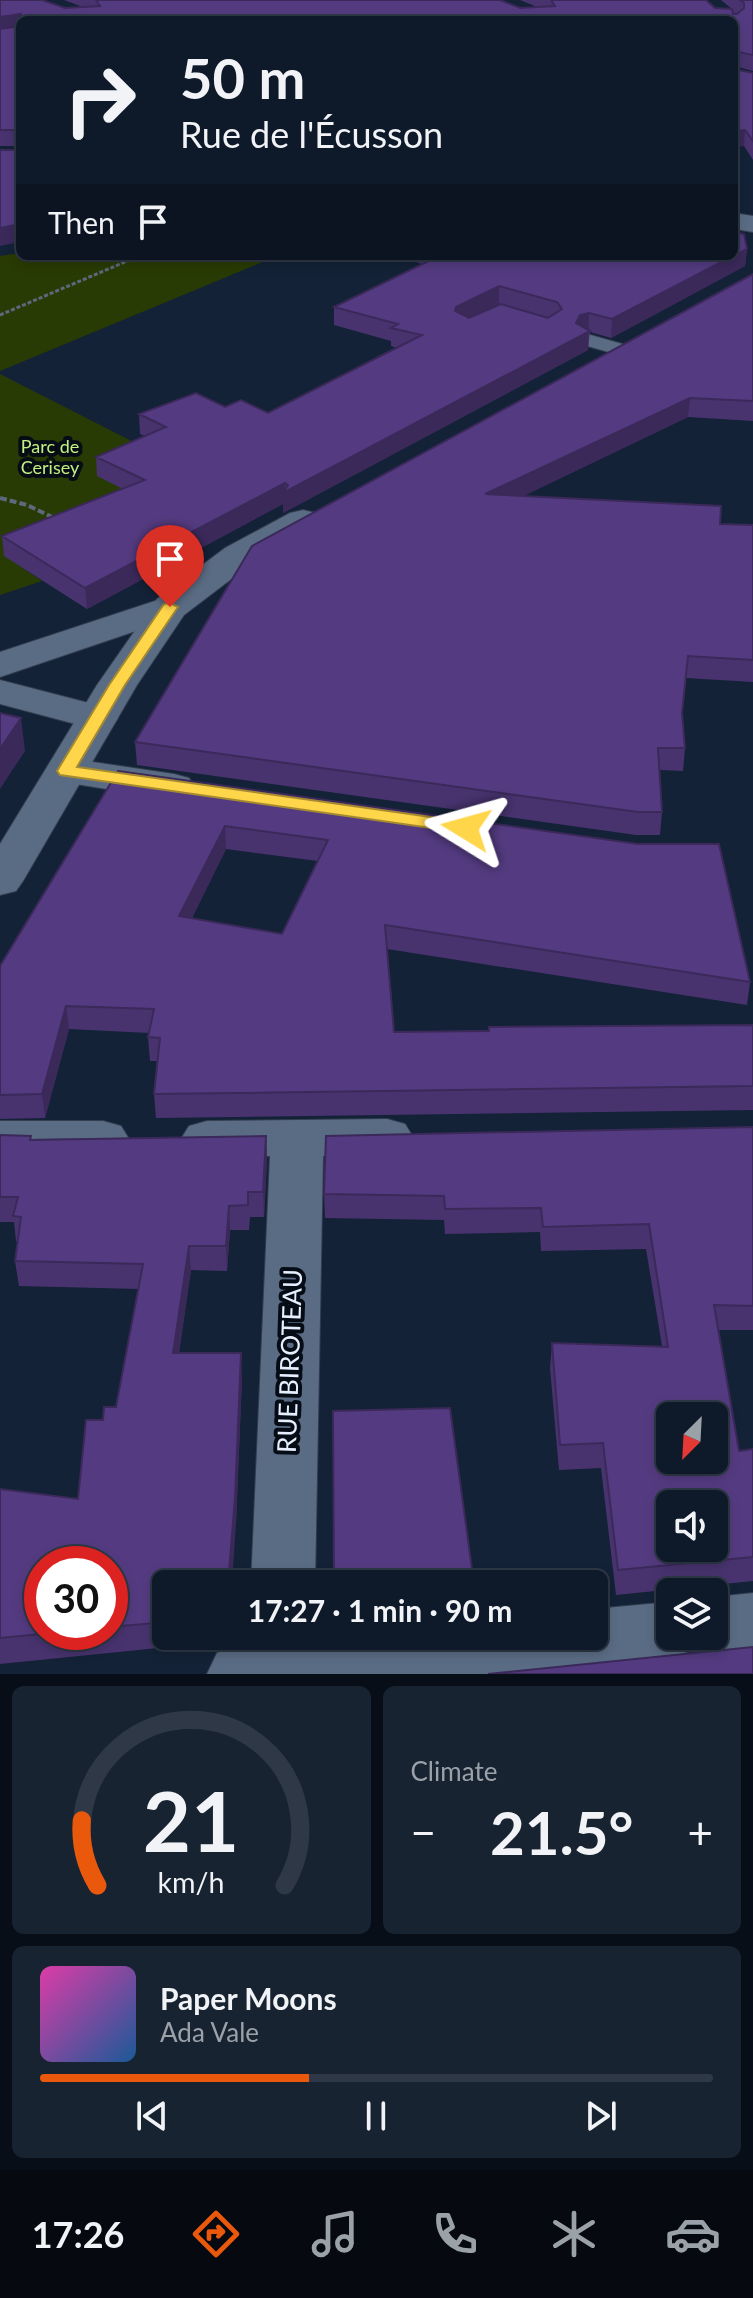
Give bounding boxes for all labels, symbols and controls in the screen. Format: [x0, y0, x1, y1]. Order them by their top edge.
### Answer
text: 50 m [180, 44, 305, 111]
icon: right [48, 48, 152, 152]
text: Rue de l'Écusson [180, 112, 443, 156]
icon: arrive [131, 200, 175, 244]
text: Then [48, 204, 115, 240]
park label: Parc de Cerisey [21, 435, 80, 478]
pin [136, 525, 204, 607]
icon: arrive [148, 537, 192, 581]
position arrow [424, 786, 508, 870]
street label: RUE BIROTEAU [270, 1269, 308, 1453]
north arrow [656, 1402, 728, 1474]
map controls [656, 1402, 728, 1650]
button: sound [656, 1490, 728, 1562]
speed limit sign: 30 [24, 1546, 128, 1650]
button: layers [656, 1578, 728, 1650]
text: 17:27 · 1 min · 90 m [248, 1592, 512, 1628]
text: Climate [411, 1755, 497, 1787]
text: 21 [143, 1770, 240, 1870]
text: 21.5° [490, 1796, 634, 1868]
text: − [411, 1806, 436, 1858]
text: + [687, 1806, 713, 1858]
text: km/h [158, 1865, 225, 1899]
text: Paper Moons [160, 1980, 337, 2016]
text: Ada Vale [160, 2016, 259, 2048]
icon: previous [130, 2094, 174, 2138]
icon: pause [354, 2094, 398, 2138]
icon: next [579, 2094, 623, 2138]
icon: directions [188, 2206, 244, 2262]
icon: music [307, 2206, 363, 2262]
icon: phone [427, 2206, 483, 2262]
icon: climate [546, 2206, 602, 2262]
icon: car [665, 2206, 721, 2262]
text: 17:26 [32, 2212, 124, 2256]

